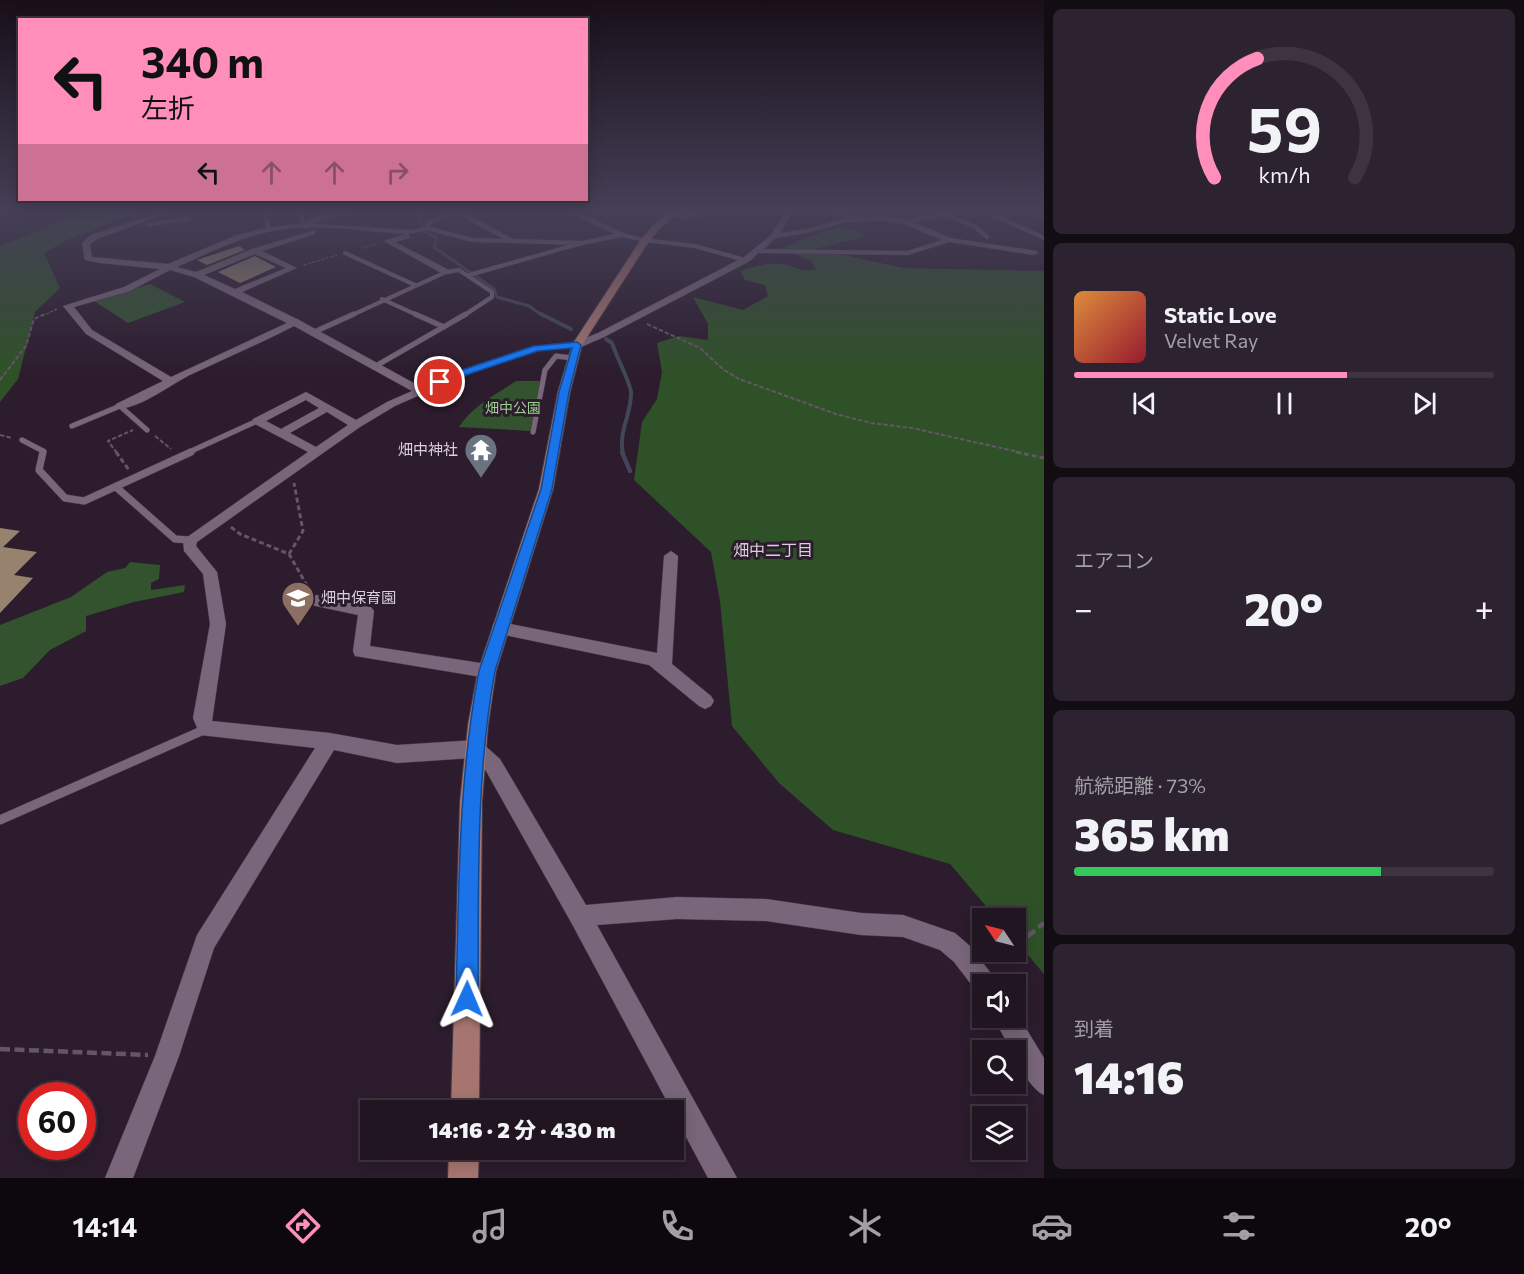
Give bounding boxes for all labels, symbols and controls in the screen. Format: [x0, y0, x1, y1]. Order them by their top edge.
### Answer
text: 340 m [141, 35, 264, 87]
icon: left [42, 42, 120, 120]
text: 59 [1247, 90, 1321, 166]
text: 左折 [141, 91, 195, 124]
icon: left [192, 156, 225, 189]
icon: ahead [255, 156, 288, 189]
icon: ahead [318, 156, 351, 189]
icon: right [381, 156, 414, 189]
text: km/h [1258, 162, 1310, 188]
text: Static Love [1164, 301, 1277, 328]
text: Velvet Ray [1164, 328, 1258, 352]
pin [414, 356, 465, 407]
icon: arrive [423, 365, 456, 398]
icon: previous [1128, 387, 1161, 420]
icon: pause [1268, 387, 1301, 420]
icon: next [1408, 387, 1441, 420]
park label: 畑中公園 [485, 399, 541, 416]
temple icon: 畑中神社 [463, 432, 499, 479]
place label: 畑中神社 [398, 440, 458, 458]
district label: 畑中二丁目 [733, 540, 813, 559]
text: エアコン [1074, 548, 1154, 572]
school or university icon: 畑中保育園 [280, 580, 316, 627]
text: 20° [1244, 580, 1323, 635]
text: − [1074, 587, 1093, 628]
text: + [1475, 587, 1494, 628]
place label: 畑中保育園 [321, 588, 396, 606]
text: 航続距離 · 73% [1074, 773, 1206, 797]
text: 365 km [1074, 805, 1230, 860]
north arrow [972, 908, 1026, 962]
map controls [972, 908, 1026, 1160]
position arrow [435, 967, 499, 1031]
button: sound [972, 974, 1026, 1028]
text: 到着 [1074, 1016, 1114, 1040]
button: search [972, 1040, 1026, 1094]
text: 14:16 [1074, 1048, 1185, 1103]
speed limit sign: 60 [18, 1082, 96, 1160]
button: layers [972, 1106, 1026, 1160]
text: 14:16 · 2 分 · 430 m [429, 1116, 615, 1143]
icon: directions [282, 1205, 324, 1247]
icon: music [469, 1205, 511, 1247]
icon: phone [656, 1205, 698, 1247]
icon: climate [844, 1205, 886, 1247]
icon: car [1031, 1205, 1073, 1247]
icon: filters [1218, 1205, 1260, 1247]
text: 14:14 [73, 1210, 137, 1243]
text: 20° [1405, 1210, 1451, 1243]

